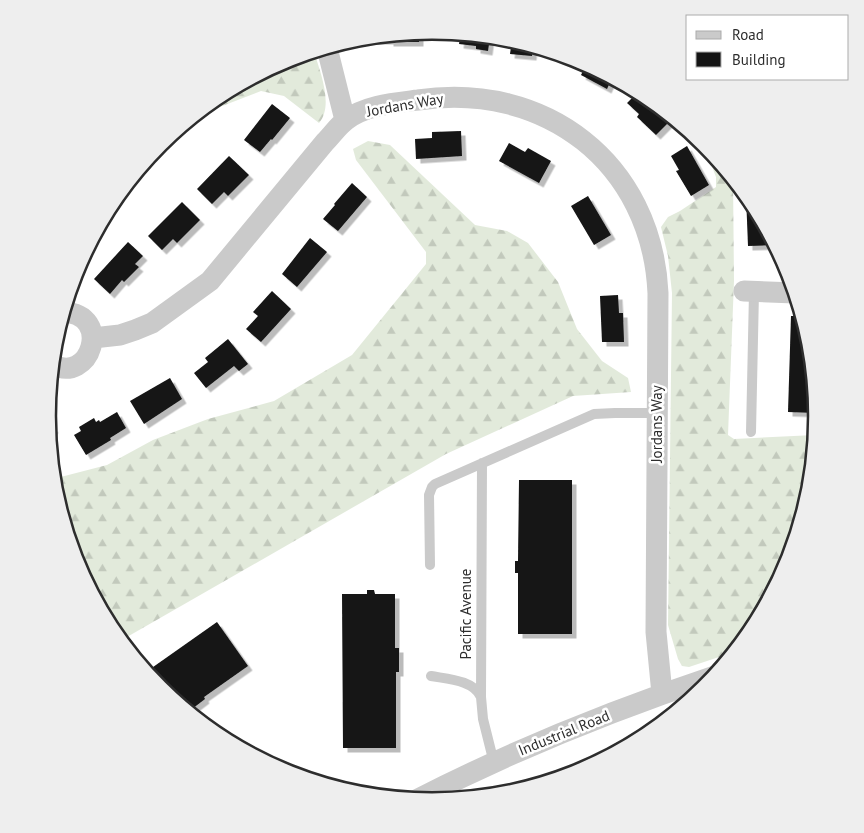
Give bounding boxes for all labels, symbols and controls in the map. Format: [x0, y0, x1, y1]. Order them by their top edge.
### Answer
legend [686, 15, 849, 80]
text: Road [732, 25, 764, 44]
text: Building [732, 50, 786, 69]
street label: Jordans Way [364, 88, 445, 121]
street label: Jordans Way [647, 385, 666, 464]
street label: Pacific Avenue [456, 569, 475, 659]
street label: Industrial Road [515, 706, 612, 759]

